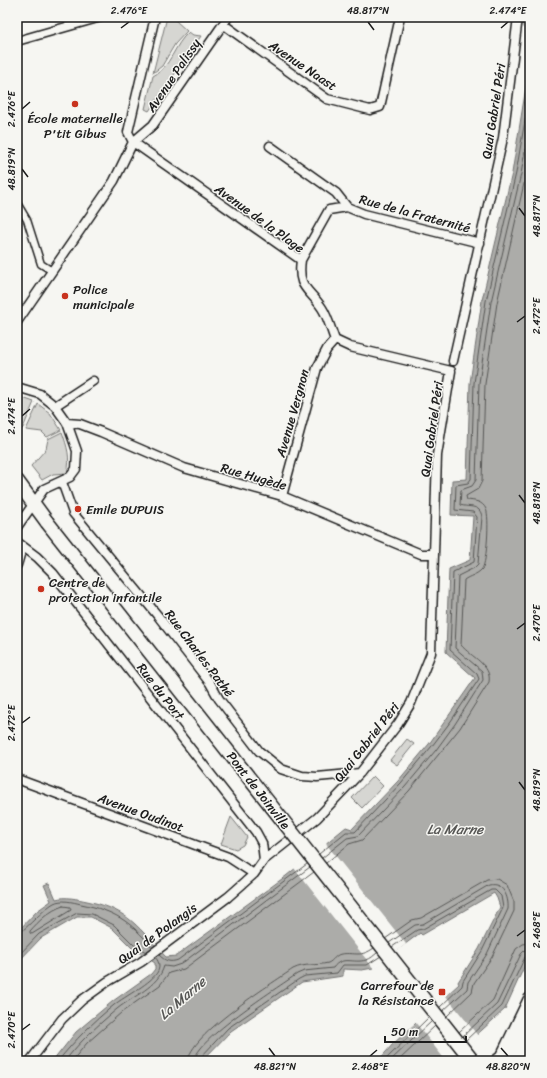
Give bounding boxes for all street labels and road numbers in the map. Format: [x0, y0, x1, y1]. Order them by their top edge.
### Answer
street label: Avenue Palissy [139, 33, 207, 118]
street label: Avenue Naast [263, 33, 342, 97]
street label: Quai Gabriel Péri [475, 61, 512, 160]
street label: Avenue de la Plage [209, 177, 310, 259]
street label: Rue de la Fraternité [357, 188, 473, 239]
street label: Avenue Vergnon [269, 366, 316, 461]
street label: Quai Gabriel Péri [413, 379, 450, 478]
street label: Rue Hugède [218, 456, 290, 497]
street label: Rue Charles Pathé [159, 604, 241, 702]
street label: Rue du Port [131, 658, 191, 725]
street label: Quai Gabriel Péri [328, 697, 405, 787]
street label: Pont de Joinville [221, 746, 297, 834]
street label: Avenue Oudinot [94, 786, 187, 839]
street label: Quai de Polangis [113, 897, 202, 970]

